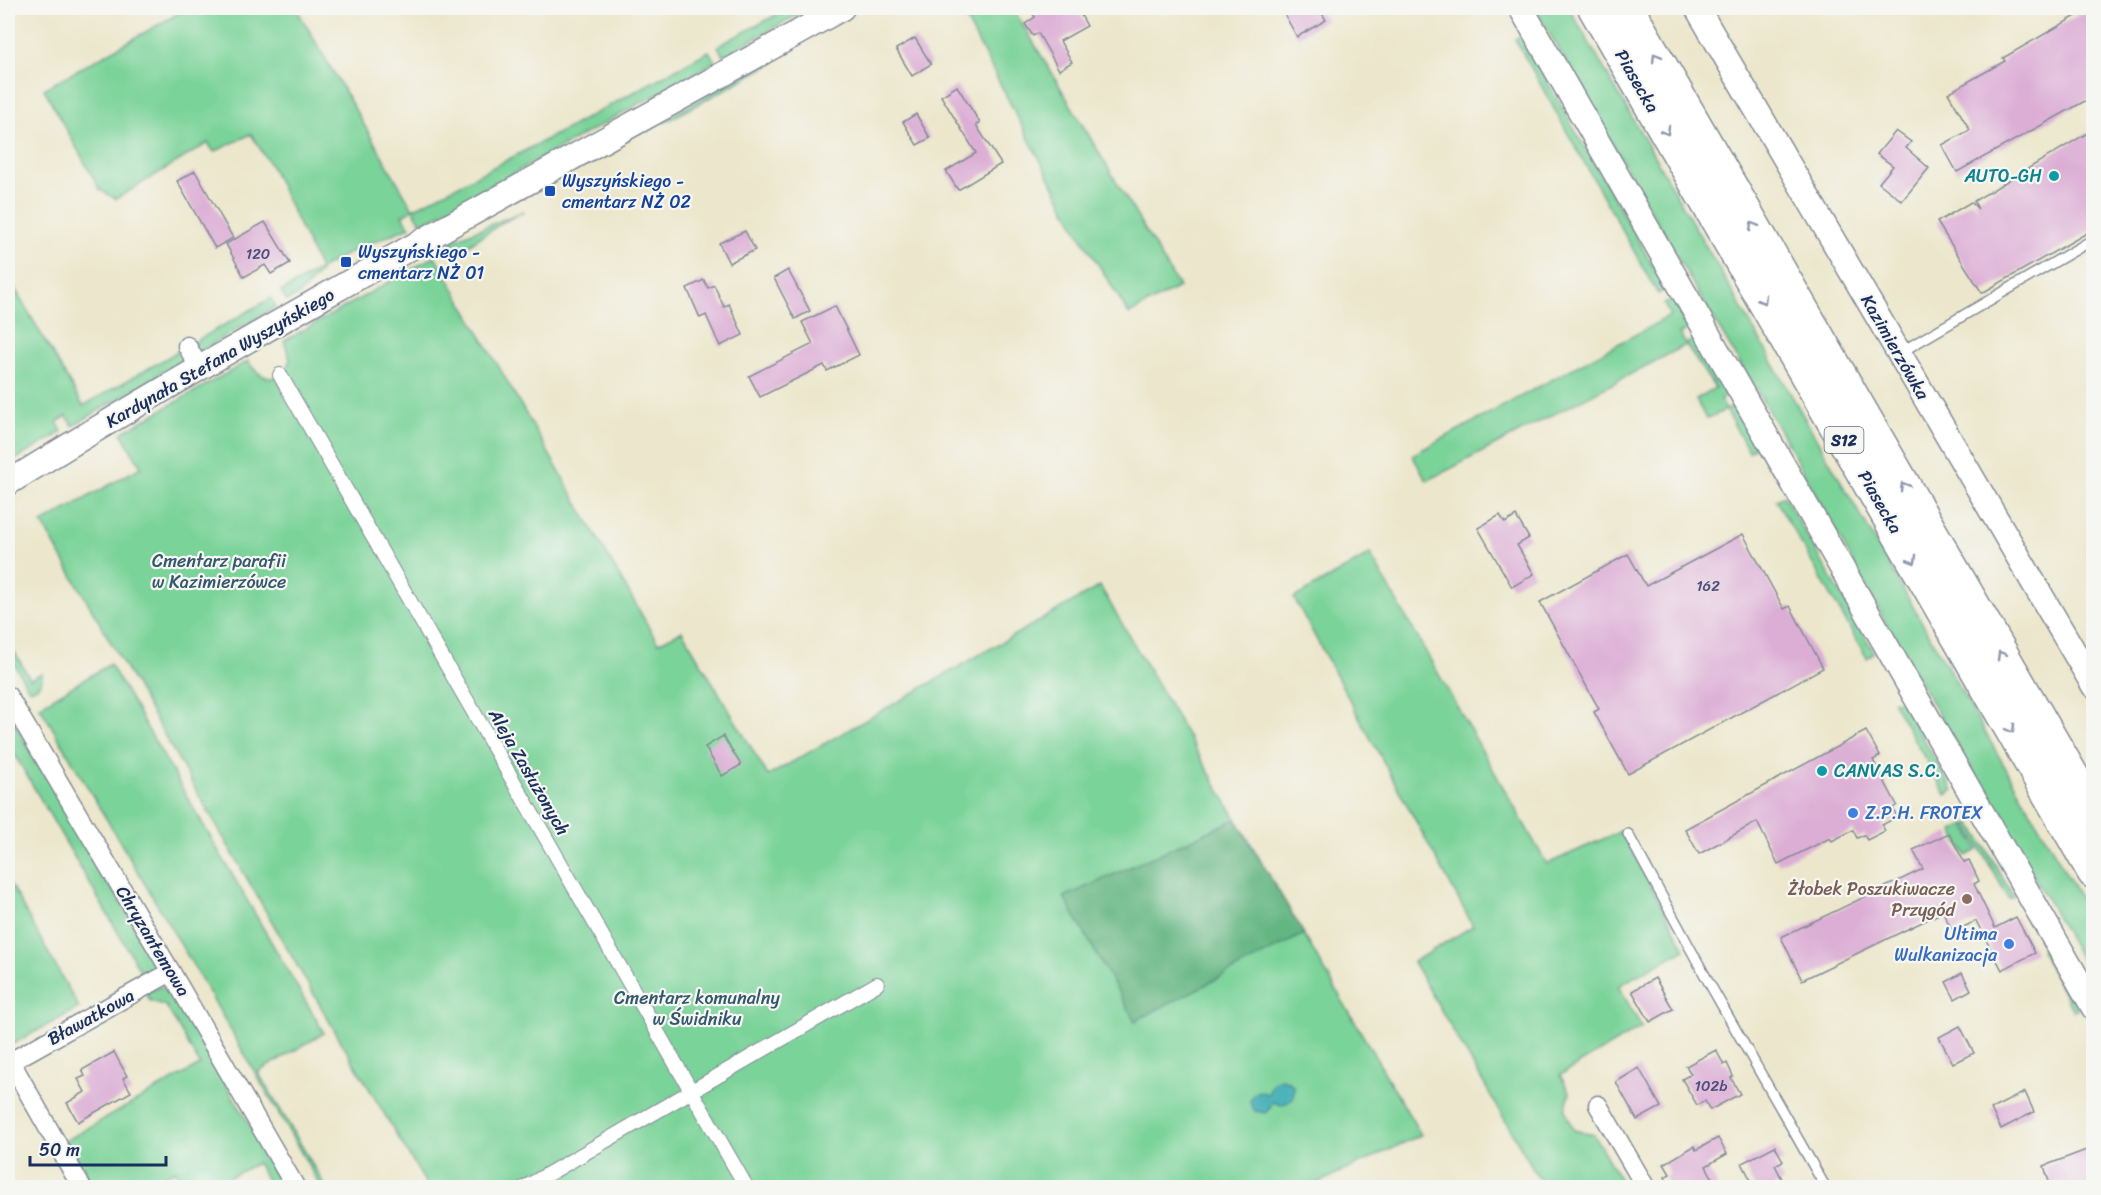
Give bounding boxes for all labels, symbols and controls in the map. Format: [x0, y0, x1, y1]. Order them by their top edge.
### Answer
street label: Piasecka [1606, 43, 1668, 119]
one-way arrow [1652, 53, 1663, 63]
one-way arrow [1659, 125, 1670, 135]
place label: AUTO-GH [1963, 160, 2042, 192]
place label: Wyszyńskiego - cmentarz NŻ 02 [562, 165, 691, 218]
marker: AUTO-GH [2047, 169, 2061, 183]
marker: Wyszyńskiego - cmentarz NŻ 02 [543, 184, 557, 198]
one-way arrow [1749, 222, 1761, 232]
place label: Wyszyńskiego - cmentarz NŻ 01 [358, 236, 485, 289]
house number: 120 [246, 241, 270, 267]
marker: Wyszyńskiego - cmentarz NŻ 01 [339, 255, 353, 269]
street label: Kardynała Stefana Wyszyńskiego [99, 279, 341, 437]
street label: Kazimierzówka [1852, 288, 1939, 407]
one-way arrow [1756, 294, 1768, 304]
road number: S12 [1824, 427, 1864, 453]
street label: Piasecka [1849, 464, 1911, 540]
one-way arrow [1899, 482, 1911, 492]
park label: Cmentarz parafii w Kazimierzówce [152, 545, 287, 598]
one-way arrow [1906, 554, 1917, 564]
house number: 162 [1696, 573, 1720, 599]
one-way arrow [1997, 650, 2008, 661]
street label: Aleja Zasłużonych [479, 701, 579, 842]
one-way arrow [2003, 722, 2015, 733]
place label: CANVAS S.C. [1834, 755, 1941, 787]
marker: CANVAS S.C. [1815, 764, 1829, 778]
place label: Z.P.H. FROTEX [1865, 797, 1983, 829]
marker: Z.P.H. FROTEX [1846, 806, 1860, 820]
place label: Żłobek Poszukiwacze Przygód [1788, 873, 1957, 926]
street label: Chryzantemowa [107, 879, 199, 1003]
marker: Żłobek Poszukiwacze Przygód [1960, 892, 1974, 906]
place label: Ultima Wulkanizacja [1894, 918, 1998, 971]
marker: Ultima Wulkanizacja [2002, 937, 2016, 951]
street label: Bławatkowa [41, 980, 141, 1054]
park label: Cmentarz komunalny w Świdniku [614, 982, 781, 1035]
house number: 102b [1695, 1073, 1727, 1099]
scale bar [30, 1129, 166, 1167]
text: 50 m [39, 1134, 80, 1166]

